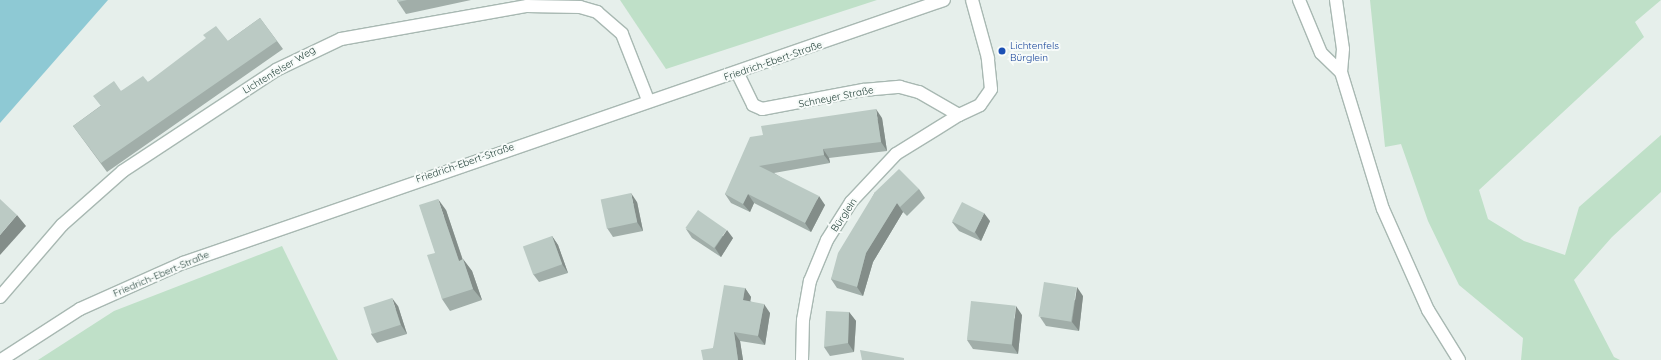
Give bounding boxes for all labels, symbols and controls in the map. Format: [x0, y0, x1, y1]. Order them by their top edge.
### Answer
street label: Friedrich-Ebert-Straße [722, 39, 824, 83]
place label: Lichtenfels Bürglein [1010, 39, 1059, 62]
street label: Lichtenfelser Weg [241, 44, 317, 96]
marker: Lichtenfels Bürglein [997, 46, 1007, 56]
street label: Schneyer Straße [797, 84, 875, 110]
street label: Friedrich-Ebert-Straße [414, 141, 516, 185]
street label: Bürglein [828, 196, 860, 234]
street label: Friedrich-Ebert-Straße [111, 248, 211, 300]

